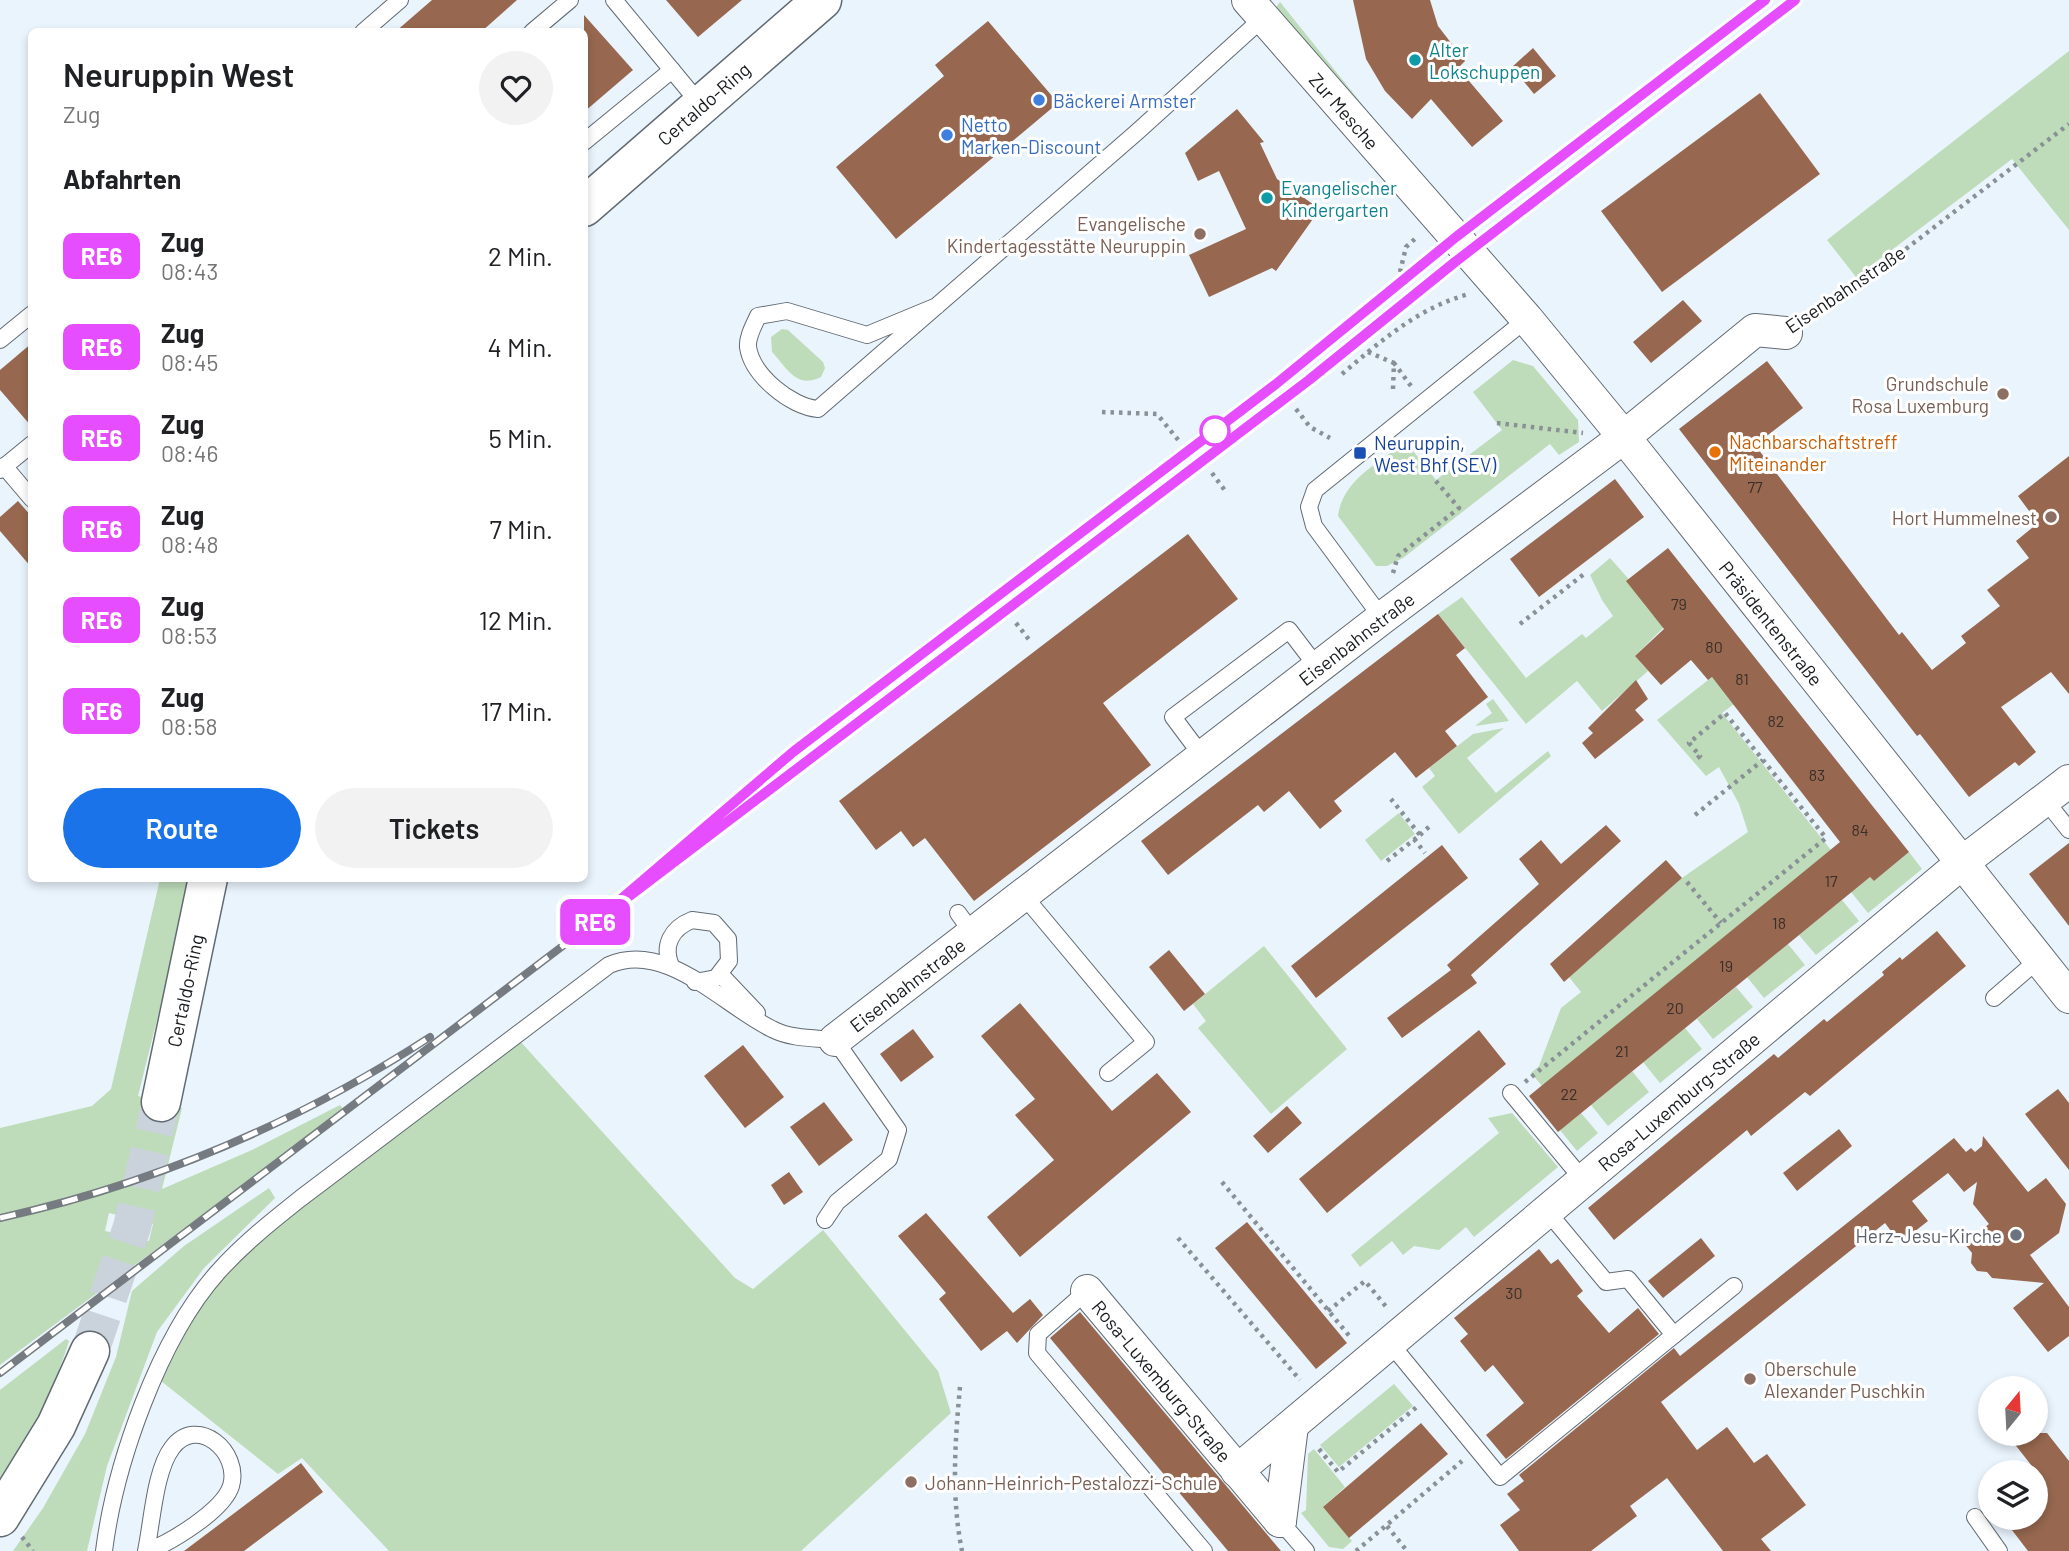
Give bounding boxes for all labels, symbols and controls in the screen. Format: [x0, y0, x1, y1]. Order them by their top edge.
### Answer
place label: Alter Lokschuppen [1429, 38, 1540, 83]
button: heart [479, 51, 553, 125]
marker: Alter Lokschuppen [1407, 52, 1423, 68]
text: Neuruppin West [63, 54, 294, 94]
street label: Certaldo-Ring [652, 57, 754, 150]
street label: Zur Mesche [1305, 68, 1384, 154]
place label: Bäckerei Armster [1053, 89, 1196, 112]
marker: Bäckerei Armster [1031, 92, 1047, 108]
text: Zug [63, 100, 100, 128]
place label: Netto Marken-Discount [961, 113, 1101, 158]
marker: Netto Marken-Discount [939, 127, 955, 143]
text: Abfahrten [63, 163, 181, 194]
place label: Evangelischer Kindergarten [1281, 176, 1397, 221]
marker: Evangelischer Kindergarten [1259, 190, 1275, 206]
place label: Evangelische Kindertagesstätte Neuruppin [947, 212, 1186, 257]
text: Zug [161, 226, 204, 257]
marker: Evangelische Kindertagesstätte Neuruppin [1192, 226, 1208, 242]
text: 2 Min. [488, 240, 553, 271]
street label: Eisenbahnstraße [1781, 240, 1909, 338]
text: RE6 [81, 241, 122, 270]
text: 08:43 [161, 257, 218, 285]
text: Zug [161, 317, 204, 348]
text: 4 Min. [488, 331, 553, 362]
text: RE6 [81, 332, 122, 361]
text: 08:45 [161, 348, 218, 376]
place label: Grundschule Rosa Luxemburg [1852, 372, 1989, 417]
marker: Grundschule Rosa Luxemburg [1995, 386, 2011, 402]
text: Zug [161, 408, 204, 439]
unlabelled marker [1200, 416, 1230, 446]
text: 5 Min. [489, 422, 553, 453]
text: RE6 [81, 423, 122, 452]
place label: Nachbarschaftstreff Miteinander [1729, 430, 1898, 475]
place label: Neuruppin, West Bhf (SEV) [1374, 431, 1497, 476]
text: 08:46 [161, 439, 218, 467]
marker: Nachbarschaftstreff Miteinander [1707, 444, 1723, 460]
marker: Neuruppin, West Bhf (SEV) [1352, 445, 1368, 461]
house number: 77 [1747, 477, 1763, 496]
text: Zug [161, 499, 204, 530]
place label: Hort Hummelnest [1892, 506, 2037, 529]
marker: Hort Hummelnest [2043, 509, 2059, 525]
text: 7 Min. [490, 513, 553, 544]
text: RE6 [81, 514, 122, 543]
text: 08:48 [161, 530, 218, 558]
street label: Präsidentenstraße [1715, 556, 1828, 690]
street label: Eisenbahnstraße [1294, 587, 1419, 690]
text: Zug [161, 590, 204, 621]
house number: 79 [1671, 594, 1687, 613]
text: 12 Min. [479, 604, 553, 635]
text: RE6 [81, 605, 122, 634]
text: 08:53 [161, 621, 217, 649]
house number: 80 [1705, 637, 1723, 656]
house number: 81 [1735, 669, 1749, 688]
text: Zug [161, 681, 204, 712]
text: 17 Min. [480, 695, 553, 726]
text: RE6 [81, 696, 122, 725]
house number: 82 [1768, 711, 1784, 730]
text: 08:58 [161, 712, 218, 740]
house number: 83 [1809, 765, 1825, 784]
button: Route [63, 788, 301, 868]
button: Tickets [315, 788, 553, 868]
house number: 84 [1851, 820, 1869, 839]
house number: 17 [1824, 871, 1838, 890]
line badge: RE6 [555, 899, 635, 945]
text: RE6 [574, 907, 616, 936]
house number: 18 [1772, 913, 1786, 932]
street label: Certaldo-Ring [161, 932, 207, 1049]
street label: Eisenbahnstraße [845, 933, 969, 1036]
house number: 19 [1719, 956, 1733, 975]
house number: 20 [1666, 998, 1684, 1017]
street label: Rosa-Luxemburg-Straße [1593, 1026, 1764, 1175]
house number: 21 [1615, 1041, 1629, 1060]
house number: 22 [1560, 1084, 1578, 1103]
place label: Herz-Jesu-Kirche [1855, 1224, 2002, 1247]
marker: Herz-Jesu-Kirche [2008, 1227, 2024, 1243]
house number: 30 [1505, 1283, 1523, 1302]
street label: Rosa-Luxemburg-Straße [1088, 1295, 1237, 1466]
place label: Oberschule Alexander Puschkin [1764, 1357, 1925, 1402]
marker: Oberschule Alexander Puschkin [1742, 1371, 1758, 1387]
north arrow [1978, 1376, 2048, 1446]
map controls [1978, 1376, 2048, 1530]
button: layers [1978, 1460, 2048, 1530]
place label: Johann-Heinrich-Pestalozzi-Schule [925, 1471, 1217, 1494]
marker: Johann-Heinrich-Pestalozzi-Schule [903, 1474, 919, 1490]

